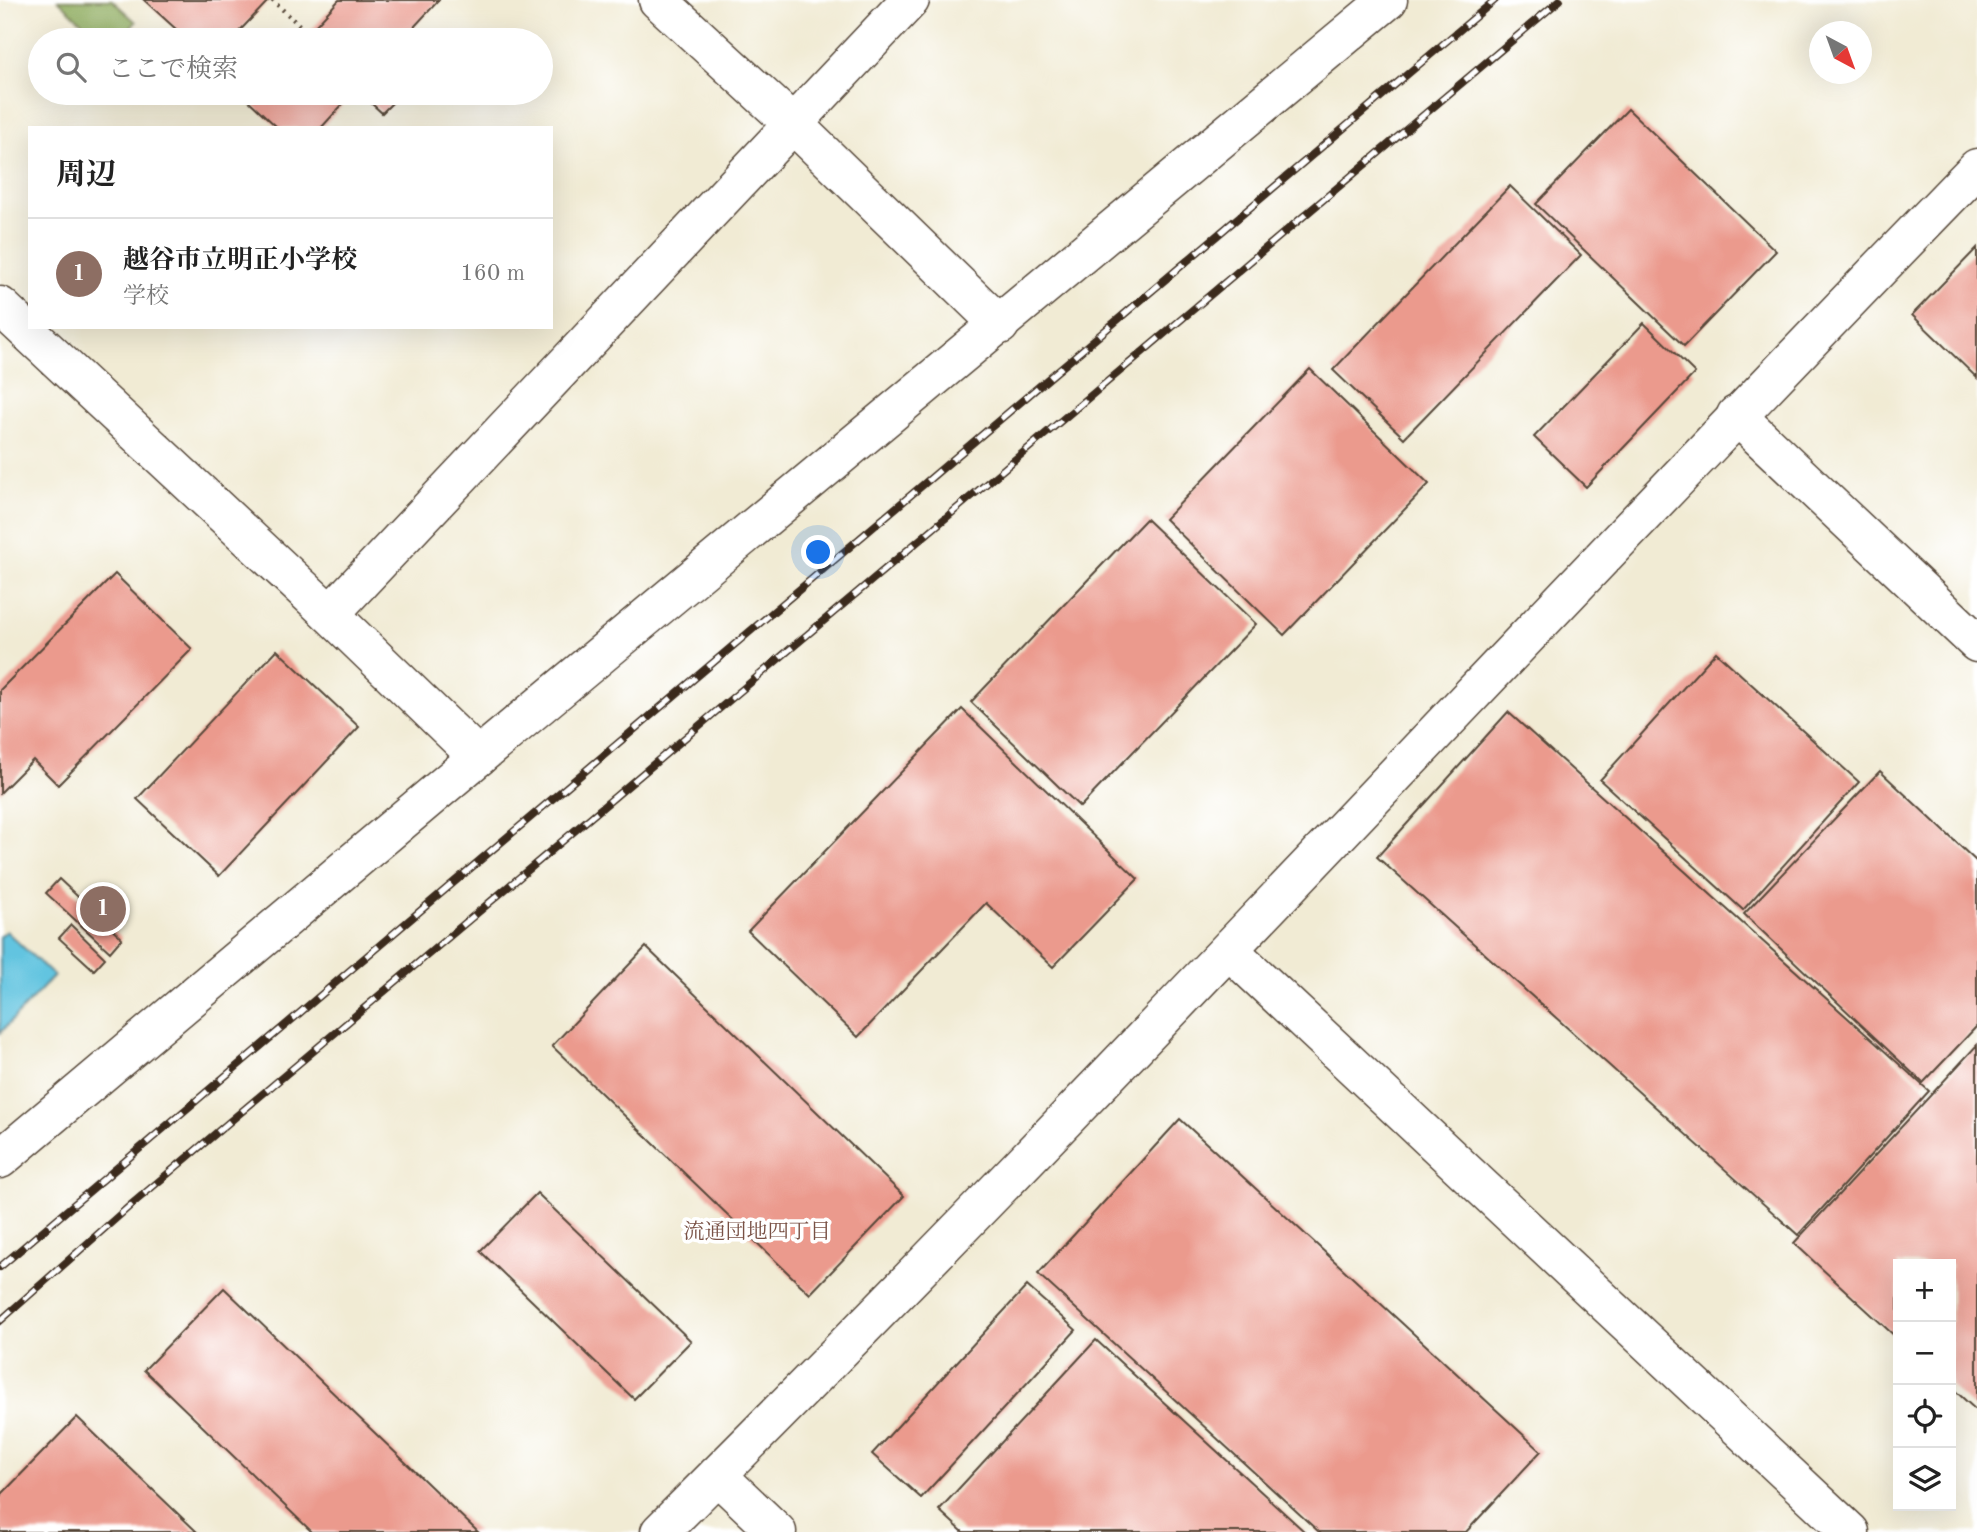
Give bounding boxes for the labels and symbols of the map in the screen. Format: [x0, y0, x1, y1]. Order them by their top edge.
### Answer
north arrow [1809, 21, 1872, 84]
your location [801, 535, 835, 569]
pin: 1 [80, 883, 126, 935]
district label: 流通団地四丁目 [684, 1220, 831, 1243]

